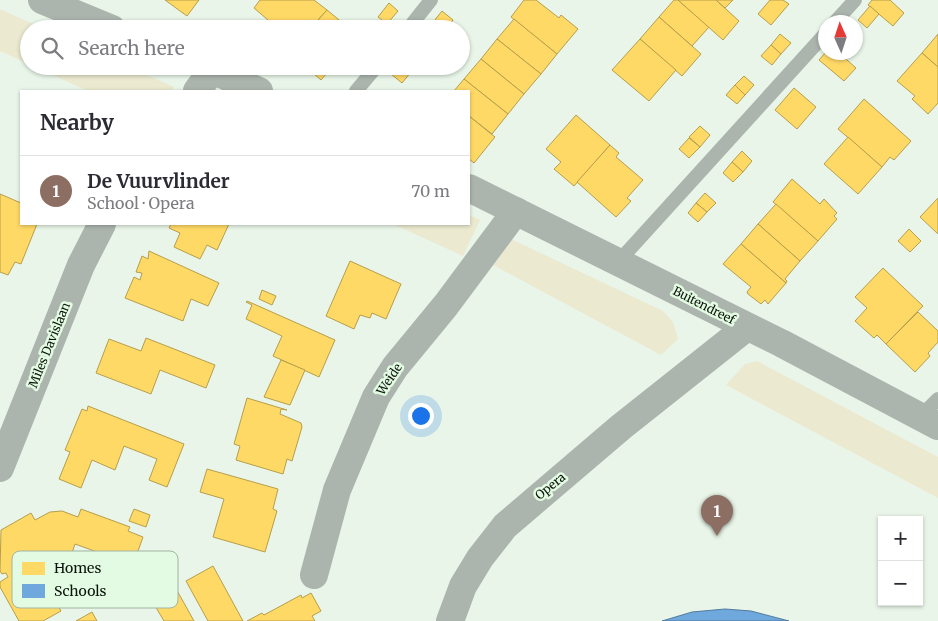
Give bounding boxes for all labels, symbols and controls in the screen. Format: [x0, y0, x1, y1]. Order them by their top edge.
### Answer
north arrow [818, 15, 863, 60]
search box [20, 20, 470, 75]
icon: search [38, 34, 66, 62]
text: Search here [78, 36, 185, 60]
text: Nearby [40, 109, 114, 136]
text: De Vuurvlinder [87, 169, 230, 193]
text: 1 [52, 181, 60, 201]
text: 70 m [411, 181, 450, 201]
text: School · Opera [87, 193, 194, 213]
street label: Buitendreef [671, 283, 738, 327]
street label: Miles Davislaan [25, 300, 73, 390]
street label: Weide [372, 360, 405, 399]
your location [408, 403, 434, 429]
street label: Opera [532, 469, 569, 503]
pin: 1 [701, 495, 733, 536]
map controls [878, 516, 923, 606]
button: + [878, 516, 923, 561]
legend [12, 551, 178, 608]
text: Homes [54, 559, 101, 577]
button: − [878, 561, 923, 606]
text: Schools [54, 582, 107, 600]

